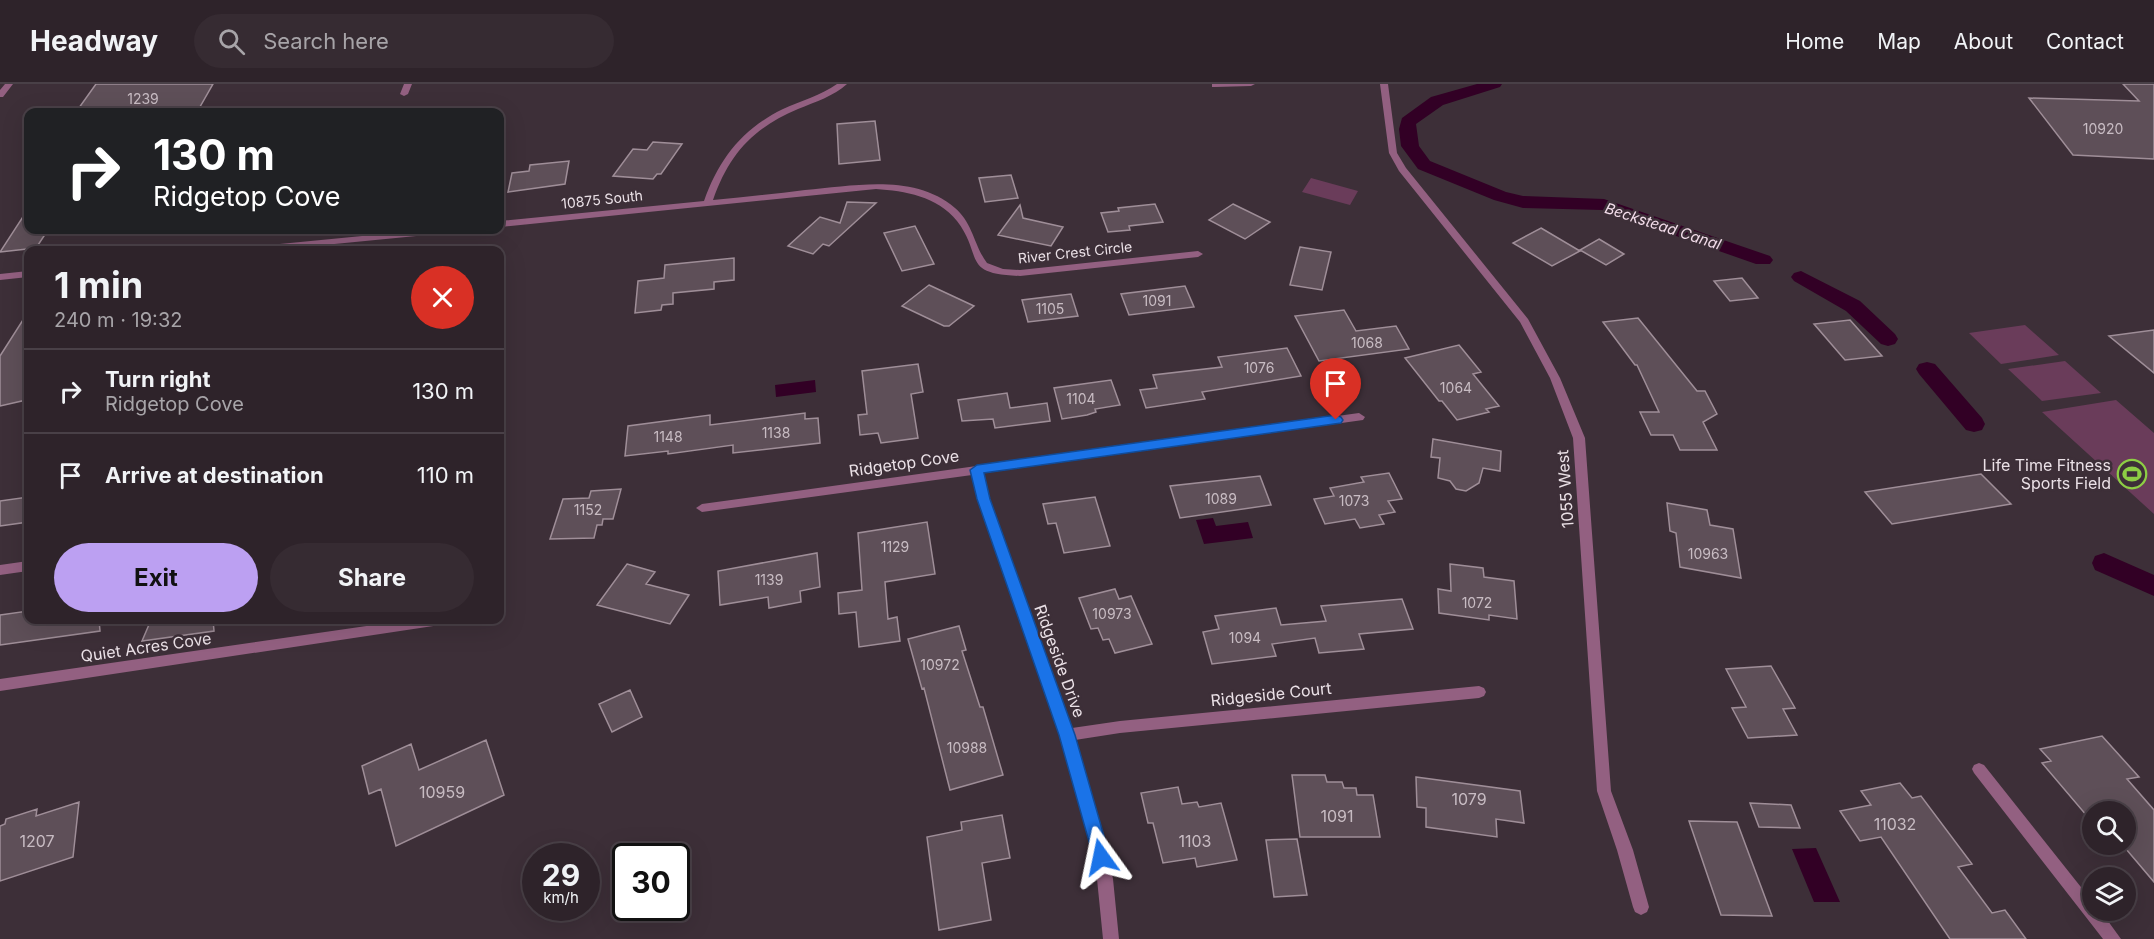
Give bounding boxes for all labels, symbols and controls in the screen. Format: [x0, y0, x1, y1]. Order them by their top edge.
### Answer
search box [194, 14, 614, 68]
text: Headway [30, 24, 158, 58]
icon: search [215, 25, 248, 58]
text: Search here [263, 28, 389, 54]
text: Home [1785, 29, 1844, 54]
text: Map [1877, 29, 1921, 54]
text: About [1954, 29, 2013, 54]
text: Contact [2046, 29, 2124, 54]
house number: 1239 [127, 90, 159, 107]
house number: 10920 [2083, 120, 2123, 137]
text: 130 m [153, 129, 275, 180]
icon: right [54, 132, 132, 210]
text: Ridgetop Cove [153, 180, 340, 213]
street label: 10875 South [560, 186, 644, 212]
water label: Beckstead Canal [1602, 198, 1724, 254]
street label: River Crest Circle [1017, 238, 1133, 266]
text: 1 min [54, 263, 143, 307]
button: close [411, 266, 474, 329]
house number: 1091 [1143, 292, 1171, 309]
house number: 1105 [1036, 300, 1064, 317]
text: 240 m · 19:32 [54, 308, 182, 332]
house number: 1068 [1351, 334, 1383, 351]
pin [1310, 358, 1361, 420]
house number: 1076 [1244, 359, 1274, 376]
text: Turn right [105, 366, 211, 392]
icon: arrive [1319, 367, 1352, 400]
icon: right [54, 375, 87, 408]
text: 130 m [412, 378, 474, 404]
house number: 1064 [1440, 379, 1472, 396]
house number: 1104 [1066, 390, 1096, 407]
text: Ridgetop Cove [105, 392, 244, 416]
house number: 1138 [762, 424, 790, 441]
house number: 1148 [653, 428, 683, 445]
street label: Ridgetop Cove [848, 445, 960, 481]
street label: 1055 West [1552, 449, 1578, 529]
place label: Life Time Fitness Sports Field [1983, 455, 2111, 493]
sports icon: Life Time Fitness Sports Field [2116, 458, 2148, 490]
icon: arrive [54, 459, 87, 492]
text: Arrive at destination [105, 462, 324, 488]
text: 110 m [417, 462, 474, 488]
house number: 1089 [1205, 490, 1237, 507]
house number: 1073 [1339, 492, 1369, 509]
house number: 1152 [574, 501, 602, 518]
house number: 1129 [881, 538, 909, 555]
button: Exit [54, 543, 258, 612]
button: Share [270, 543, 474, 612]
house number: 10963 [1688, 545, 1728, 562]
house number: 1139 [755, 571, 783, 588]
house number: 1072 [1462, 594, 1492, 611]
street label: Ridgeside Drive [1030, 602, 1090, 720]
house number: 10973 [1092, 605, 1132, 622]
street label: Quiet Acres Cove [79, 628, 213, 666]
house number: 1094 [1229, 629, 1261, 646]
house number: 10972 [920, 656, 960, 673]
street label: Ridgeside Court [1210, 678, 1332, 710]
house number: 10988 [947, 739, 987, 756]
house number: 10959 [419, 782, 465, 802]
house number: 1079 [1451, 789, 1487, 809]
map controls [2082, 801, 2136, 921]
button: search [2082, 801, 2136, 855]
house number: 1091 [1320, 806, 1354, 826]
house number: 11032 [1874, 814, 1916, 834]
position arrow [1069, 825, 1133, 889]
house number: 1207 [19, 831, 55, 851]
house number: 1103 [1179, 831, 1212, 851]
speed limit sign: 30 [612, 843, 690, 921]
text: 29 [542, 857, 580, 893]
button: layers [2082, 867, 2136, 921]
text: km/h [543, 888, 579, 907]

